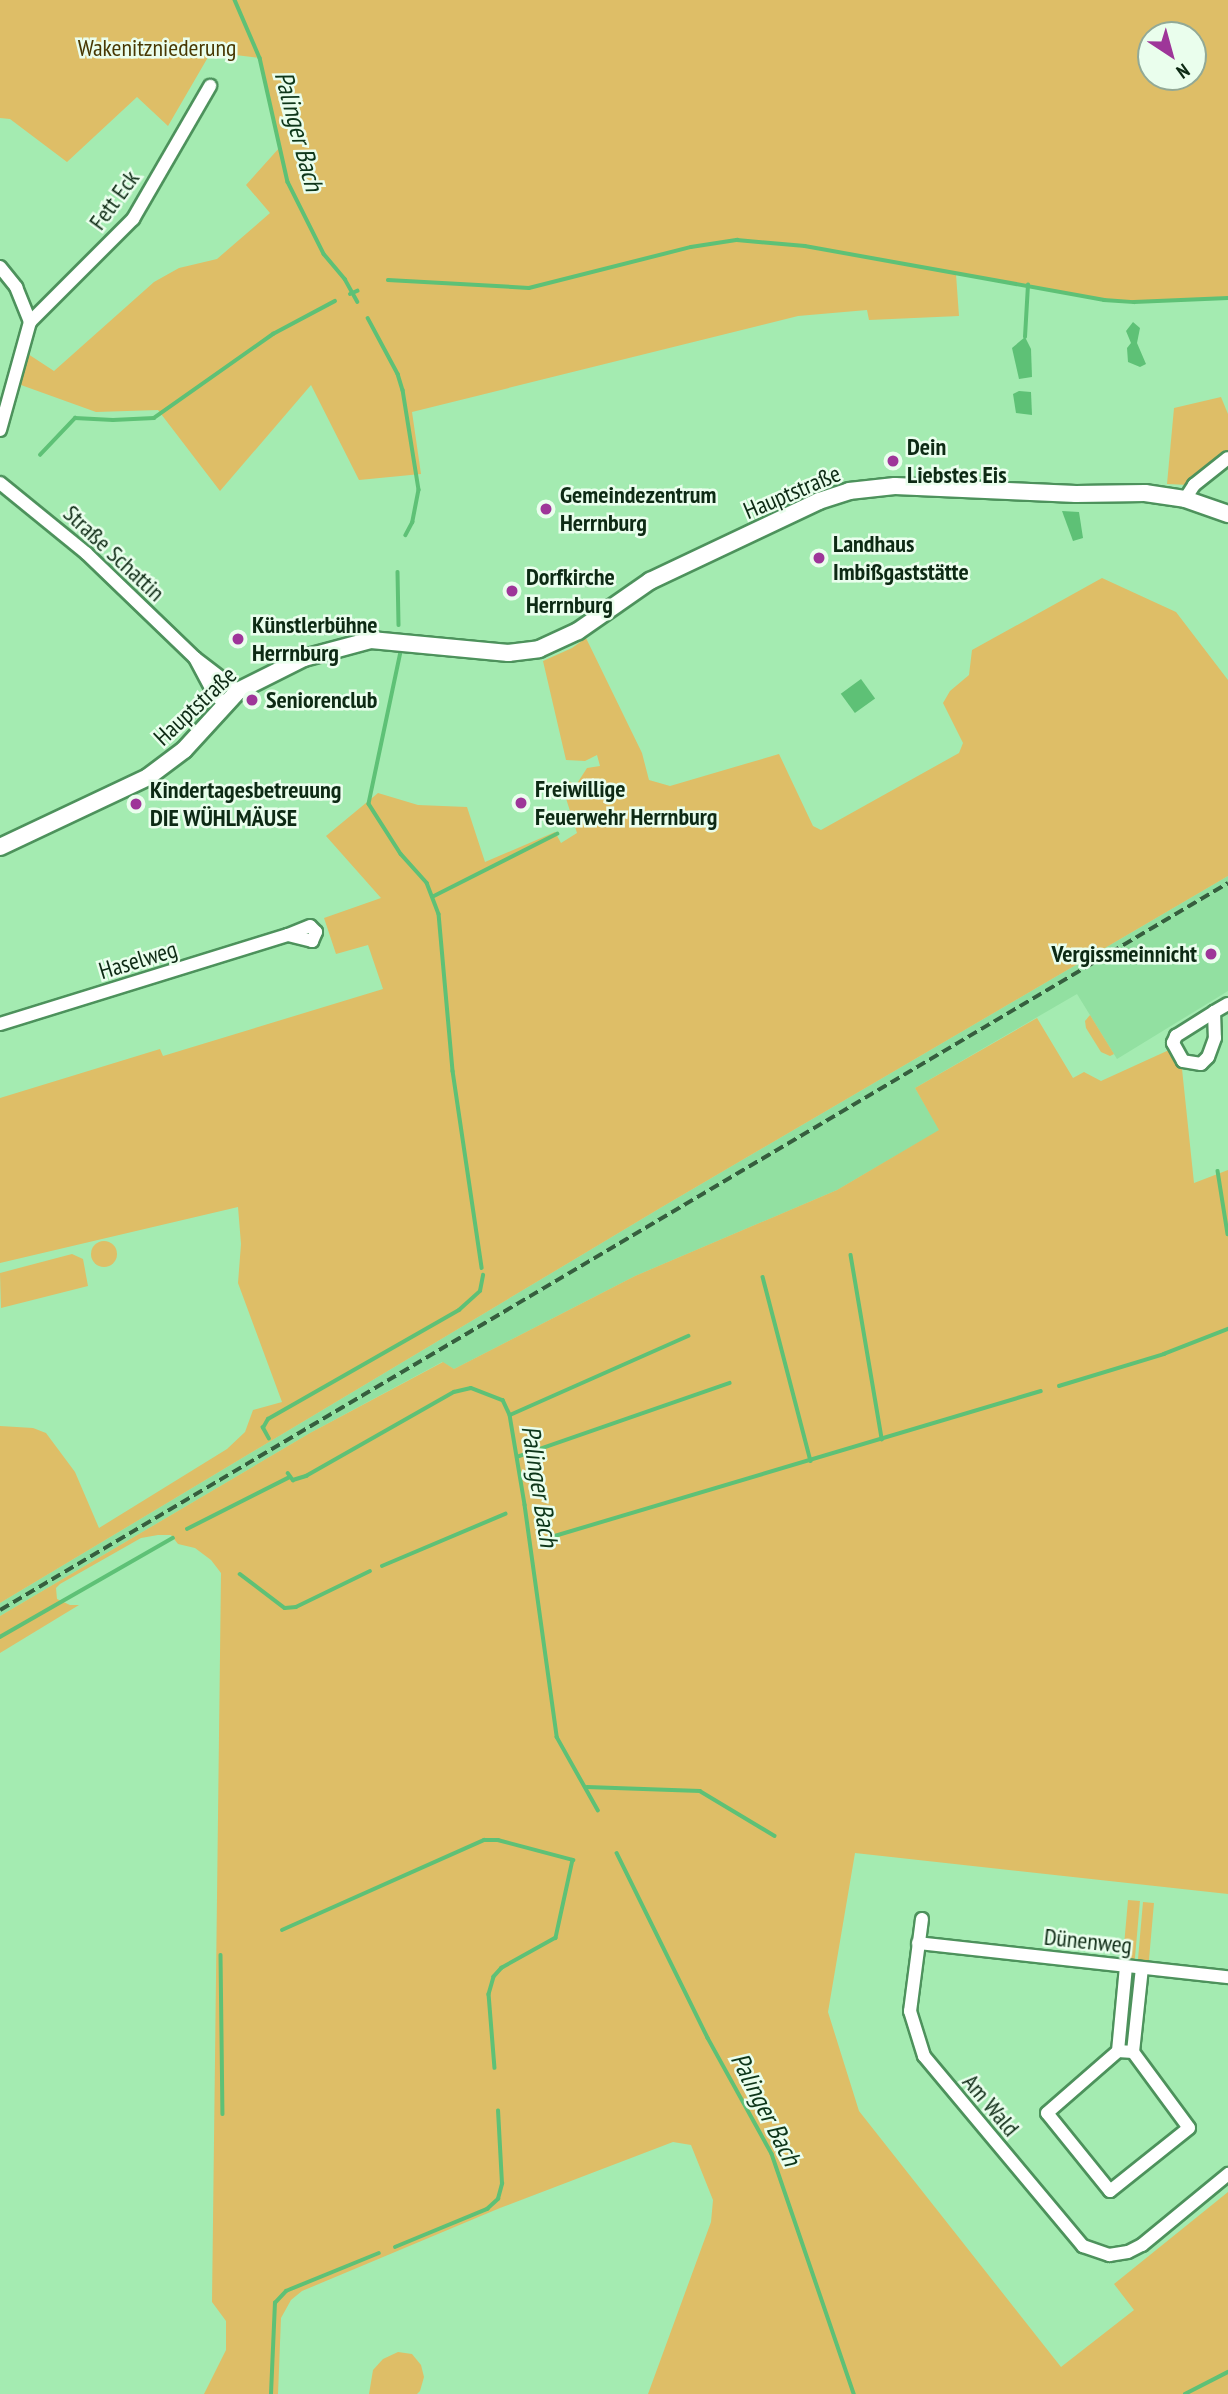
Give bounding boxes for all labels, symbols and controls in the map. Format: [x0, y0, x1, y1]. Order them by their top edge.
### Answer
north arrow [1137, 21, 1207, 91]
park label: Wakenitzniederung [78, 34, 236, 62]
text: N [1172, 59, 1194, 84]
water label: Palinger Bach [268, 68, 330, 194]
street label: Fett Eck [83, 165, 145, 235]
place label: Dein Liebstes Eis [907, 433, 1007, 489]
marker: Dein Liebstes Eis [885, 453, 901, 469]
street label: Hauptstraße [739, 459, 845, 525]
place label: Gemeindezentrum Herrnburg [560, 481, 716, 537]
street label: Straße Schattin [57, 499, 171, 607]
marker: Gemeindezentrum Herrnburg [538, 501, 554, 517]
place label: Landhaus Imbißgaststätte [833, 530, 969, 586]
marker: Landhaus Imbißgaststätte [811, 550, 827, 566]
place label: Dorfkirche Herrnburg [526, 563, 615, 619]
marker: Dorfkirche Herrnburg [504, 583, 520, 599]
place label: Künstlerbühne Herrnburg [252, 611, 378, 667]
marker: Künstlerbühne Herrnburg [230, 631, 246, 647]
street label: Hauptstraße [148, 661, 242, 751]
place label: Seniorenclub [266, 686, 377, 714]
marker: Seniorenclub [244, 692, 260, 708]
place label: Freiwillige Feuerwehr Herrnburg [535, 775, 717, 831]
place label: Kindertagesbetreuung DIE WÜHLMÄUSE [150, 776, 341, 832]
marker: Freiwillige Feuerwehr Herrnburg [513, 795, 529, 811]
marker: Kindertagesbetreuung DIE WÜHLMÄUSE [128, 796, 144, 812]
street label: Haselweg [95, 935, 181, 985]
place label: Vergissmeinnicht [1052, 940, 1197, 968]
marker: Vergissmeinnicht [1203, 946, 1219, 962]
water label: Palinger Bach [515, 1423, 565, 1549]
street label: Dünenweg [1043, 1922, 1133, 1960]
water label: Palinger Bach [724, 2047, 808, 2171]
street label: Am Wald [957, 2068, 1025, 2142]

